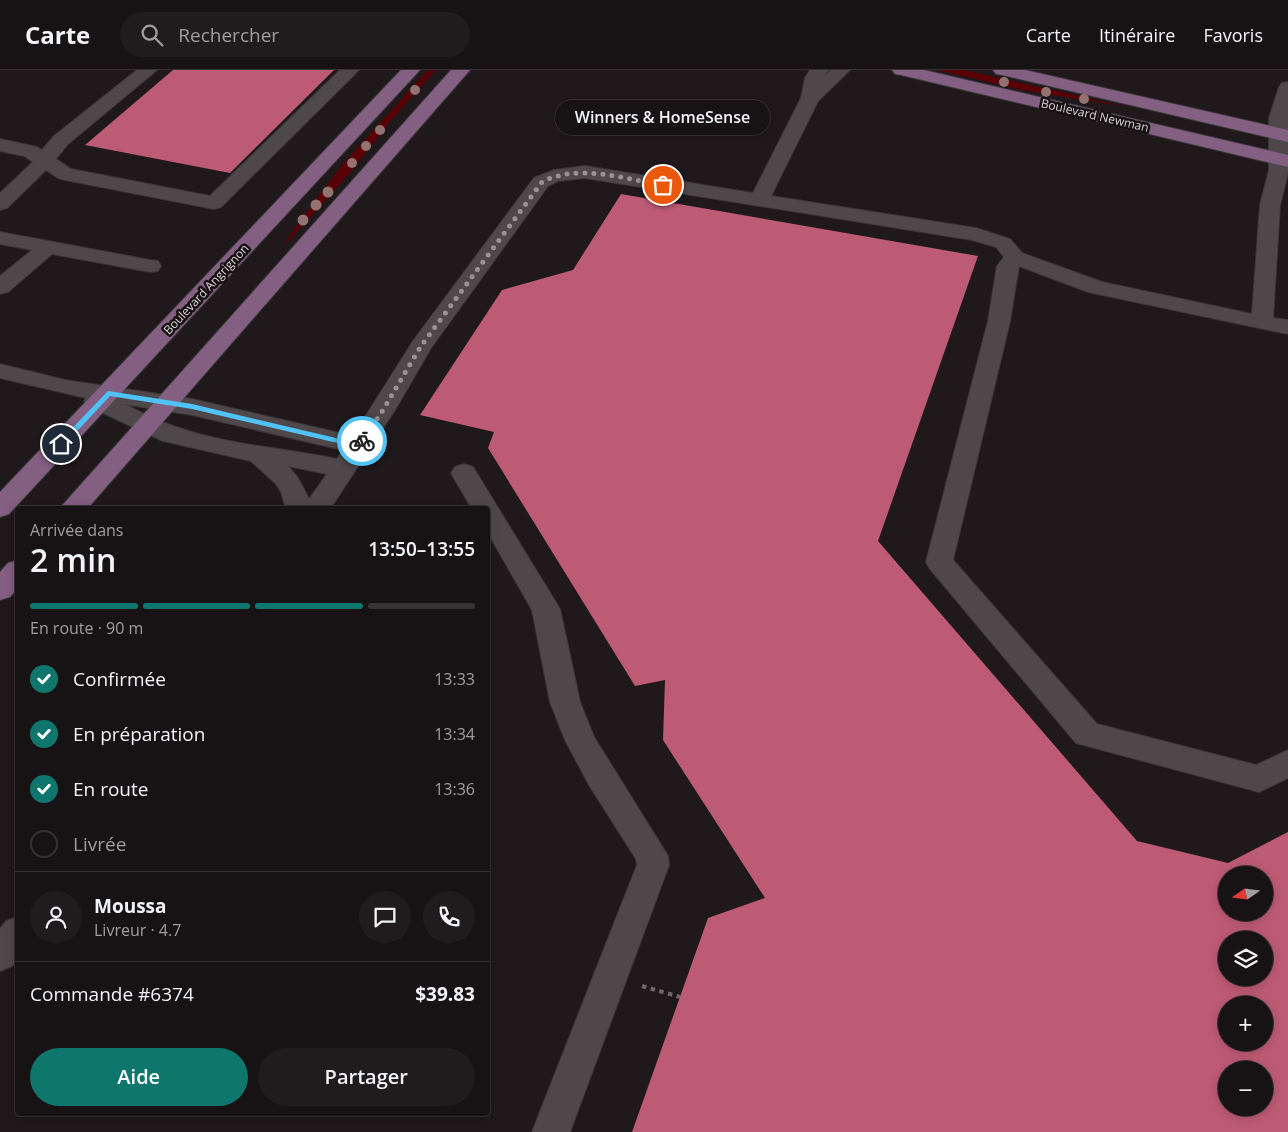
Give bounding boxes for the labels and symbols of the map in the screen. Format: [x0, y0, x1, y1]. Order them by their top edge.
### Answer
street label: Boulevard Newman [1039, 94, 1151, 136]
callout: Winners & HomeSense [556, 100, 770, 135]
pin [642, 164, 684, 206]
street label: Boulevard Angrignon [160, 240, 252, 338]
courier [337, 416, 387, 466]
pin [40, 423, 82, 465]
north arrow [1218, 866, 1272, 921]

